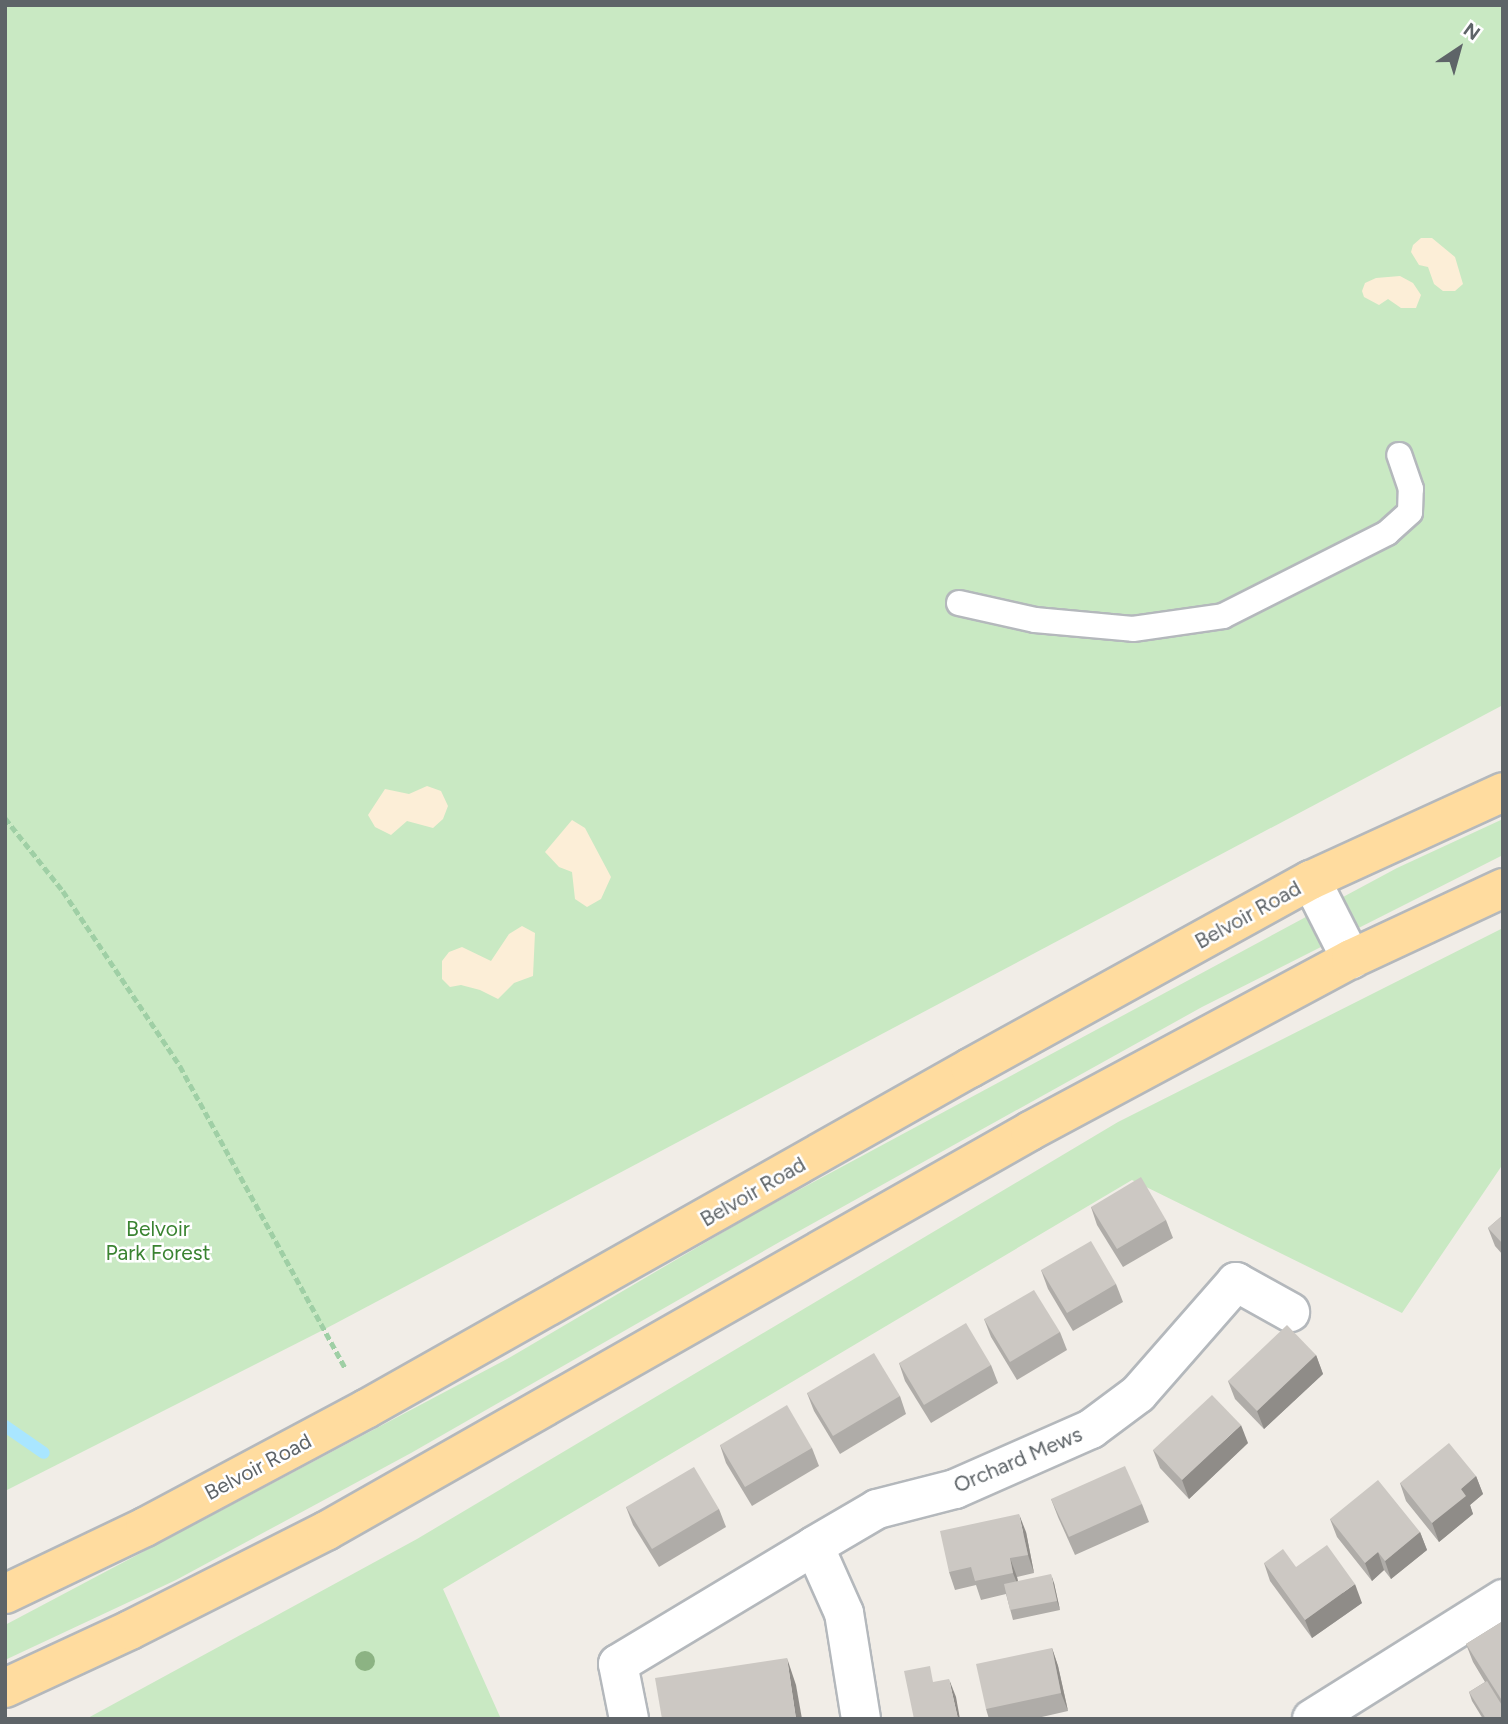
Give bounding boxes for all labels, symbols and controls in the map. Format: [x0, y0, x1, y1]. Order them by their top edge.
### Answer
north arrow [1424, 14, 1494, 84]
text: N [1459, 18, 1484, 45]
street label: Belvoir Road [1191, 876, 1305, 954]
street label: Belvoir Road [696, 1152, 810, 1232]
park label: Belvoir Park Forest [106, 1216, 210, 1266]
street label: Orchard Mews [950, 1422, 1086, 1498]
street label: Belvoir Road [200, 1428, 316, 1506]

